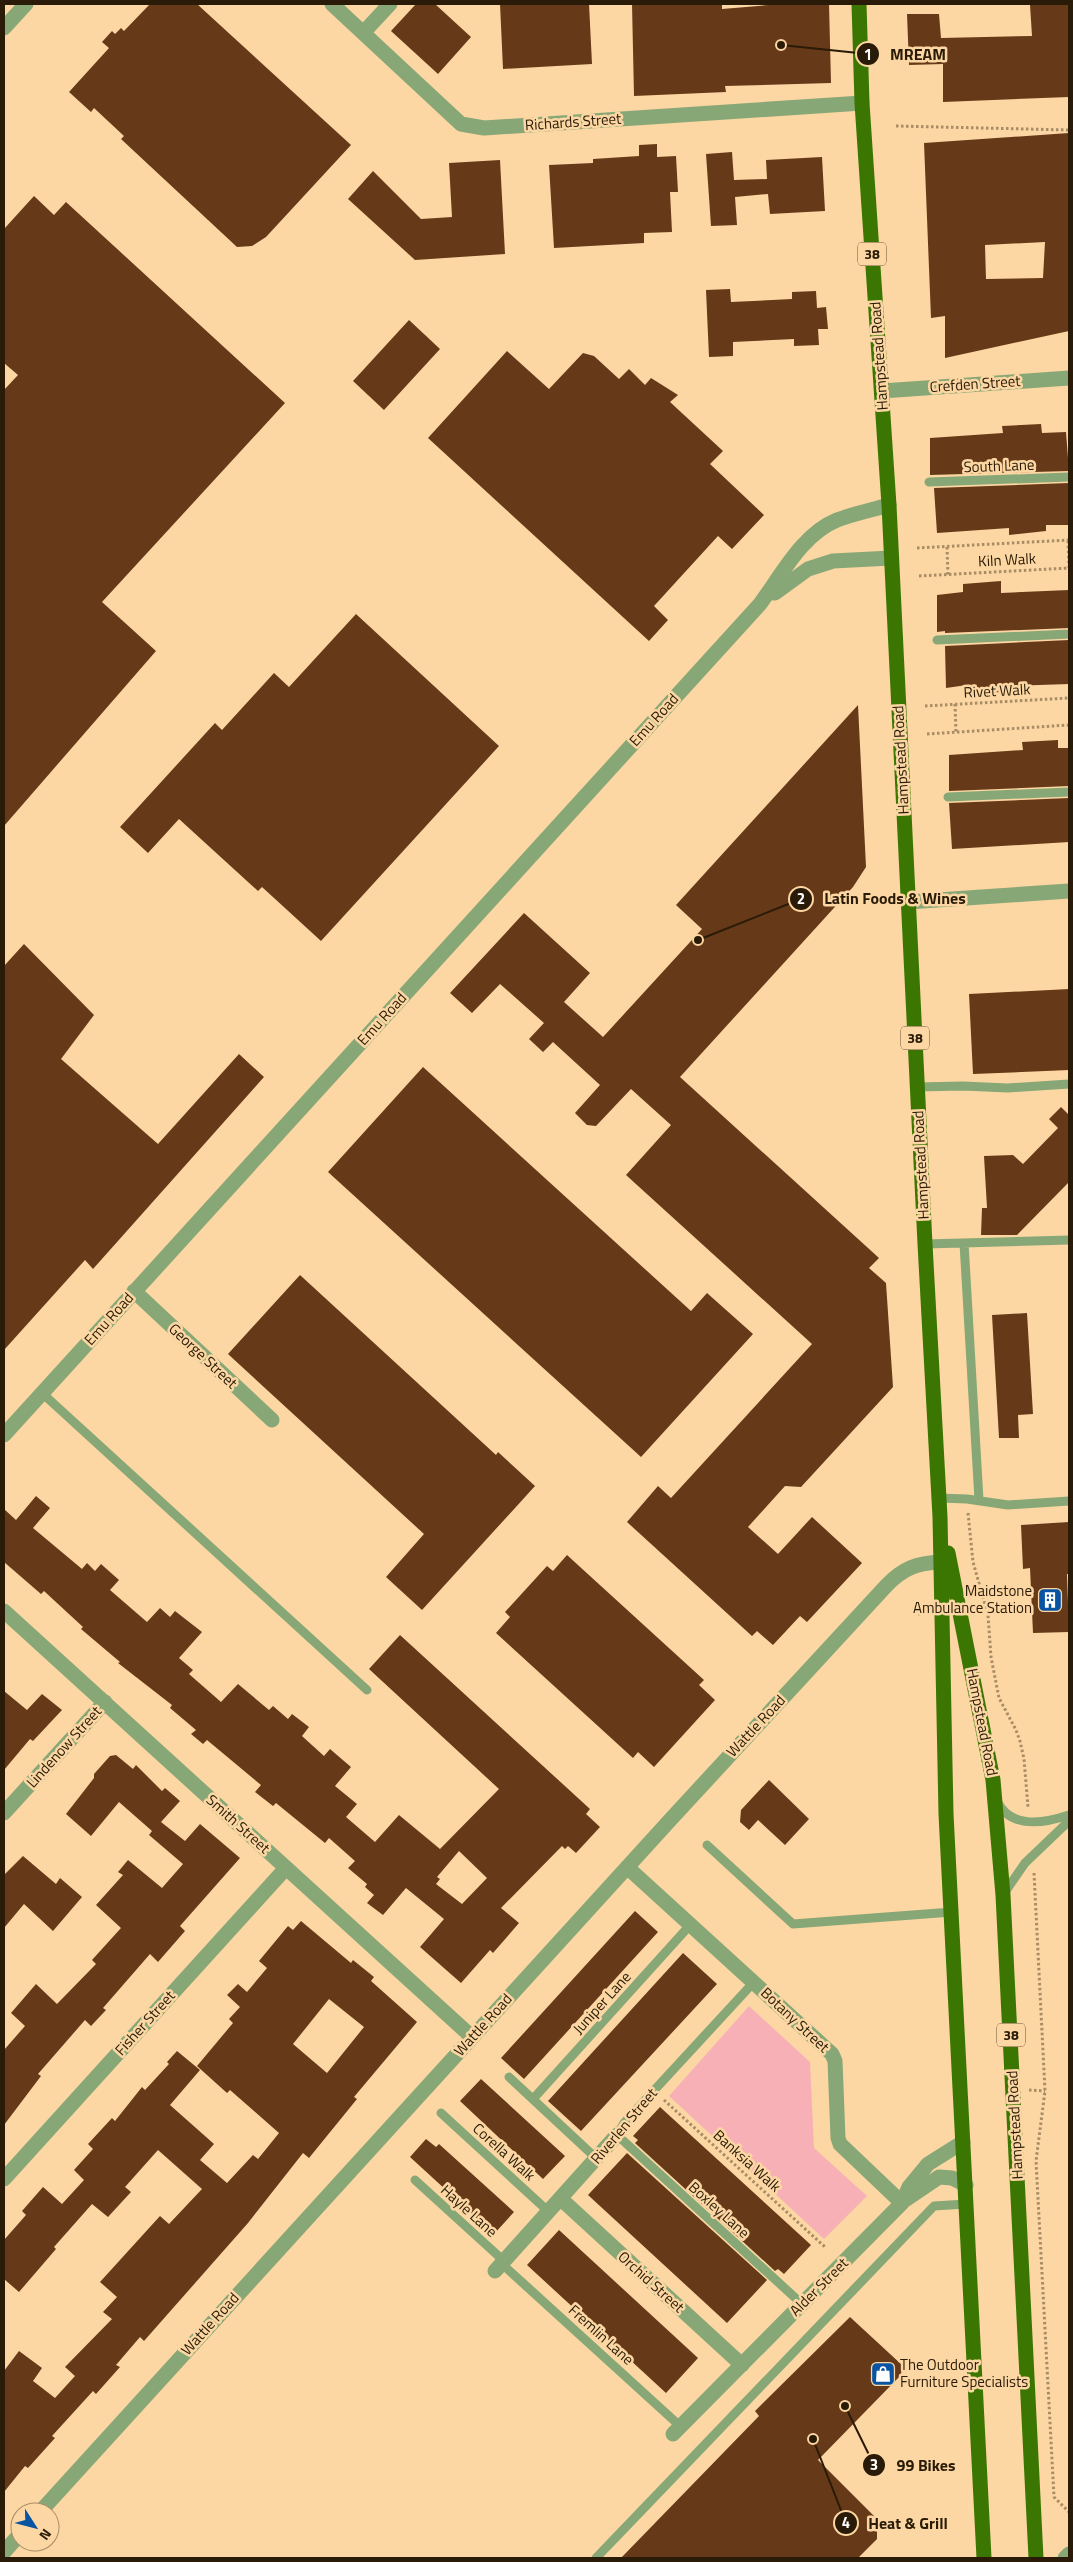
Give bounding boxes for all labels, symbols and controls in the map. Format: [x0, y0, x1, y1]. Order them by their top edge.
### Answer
callout: MREAM [855, 39, 956, 70]
text: MREAM [890, 42, 946, 66]
text: 1 [864, 43, 872, 66]
street label: Richards Street [524, 107, 623, 136]
road number: 38 [858, 242, 886, 266]
street label: Hampstead Road [863, 301, 894, 411]
street label: Crefden Street [929, 369, 1022, 398]
street label: South Lane [963, 453, 1035, 478]
street label: Kiln Walk [977, 547, 1036, 572]
street label: Rivet Walk [963, 677, 1031, 704]
street label: Emu Road [623, 688, 684, 751]
street label: Hampstead Road [886, 705, 915, 815]
callout: Latin Foods & Wines [789, 883, 975, 914]
text: Latin Foods & Wines [824, 886, 966, 910]
text: 2 [797, 887, 805, 910]
street label: Emu Road [351, 987, 412, 1050]
road number: 38 [901, 1026, 929, 1050]
street label: Hampstead Road [906, 1110, 935, 1220]
street label: Emu Road [78, 1287, 139, 1350]
street label: George Street [164, 1318, 244, 1394]
place label: Maidstone Ambulance Station [913, 1579, 1032, 1619]
building icon: Maidstone Ambulance Station [1037, 1587, 1063, 1613]
street label: Hampstead Road [961, 1666, 1004, 1778]
street label: Wattle Road [721, 1689, 791, 1762]
street label: Lindenow Street [21, 1700, 107, 1793]
street label: Smith Street [201, 1789, 276, 1859]
street label: Juniper Lane [567, 1966, 636, 2039]
street label: Botany Street [756, 1982, 836, 2058]
street label: Fisher Street [109, 1984, 181, 2060]
street label: Wattle Road [448, 1988, 517, 2061]
road number: 38 [997, 2024, 1025, 2046]
street label: Hampstead Road [1000, 2070, 1029, 2180]
street label: Riverlen Street [585, 2082, 663, 2169]
street label: Corella Walk [468, 2117, 541, 2186]
street label: Banksia Walk [708, 2124, 786, 2197]
street label: Boxley Lane [684, 2176, 755, 2243]
street label: Hayle Lane [436, 2179, 503, 2242]
street label: Orchid Street [613, 2245, 690, 2318]
street label: Alder Street [784, 2251, 854, 2321]
street label: Wattle Road [175, 2287, 244, 2360]
street label: Fremlin Lane [563, 2299, 639, 2370]
place label: The Outdoor Furniture Specialists [900, 2353, 1028, 2393]
shop icon: The Outdoor Furniture Specialists [870, 2361, 896, 2387]
callout: 99 Bikes [861, 2449, 965, 2480]
text: 3 [870, 2453, 878, 2476]
text: 99 Bikes [896, 2453, 956, 2477]
north arrow [10, 2502, 60, 2552]
callout: Heat & Grill [833, 2508, 958, 2539]
text: 4 [842, 2511, 850, 2534]
text: Heat & Grill [868, 2511, 948, 2535]
text: N [35, 2525, 57, 2545]

